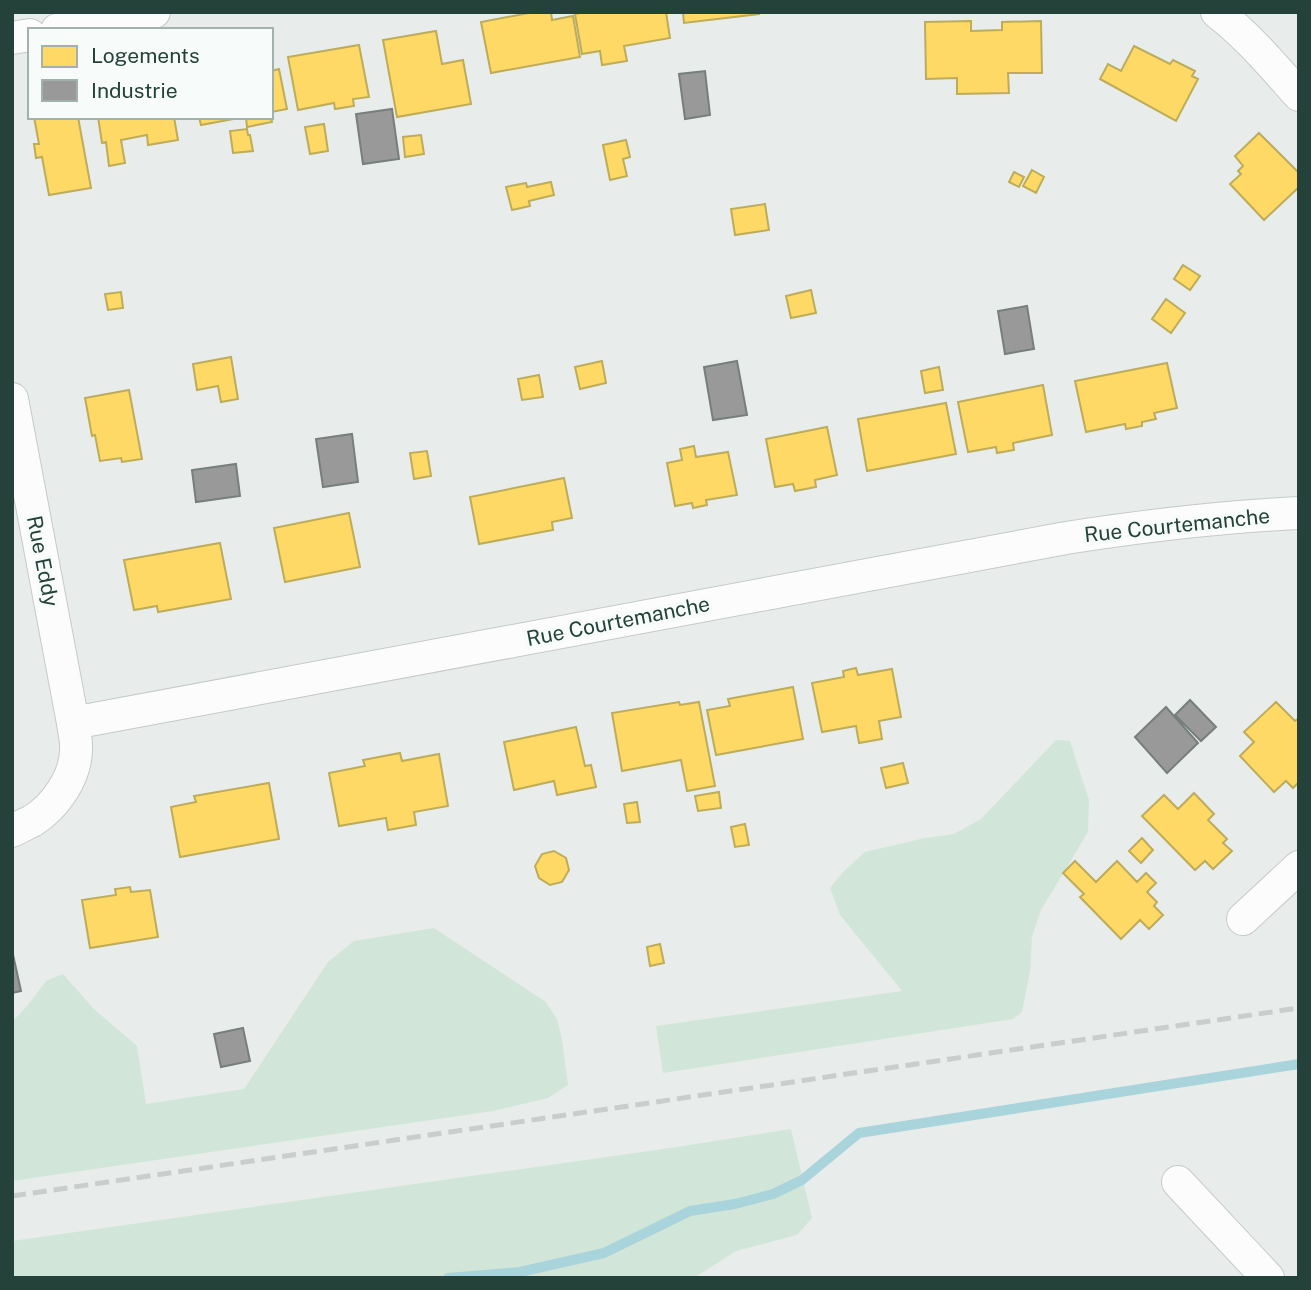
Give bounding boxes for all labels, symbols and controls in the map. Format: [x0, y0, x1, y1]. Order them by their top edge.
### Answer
legend [28, 28, 273, 119]
text: Logements [91, 43, 200, 68]
text: Industrie [91, 78, 178, 103]
street label: Rue Courtemanche [1083, 503, 1271, 547]
street label: Rue Eddy [22, 513, 64, 609]
street label: Rue Courtemanche [524, 591, 712, 651]

